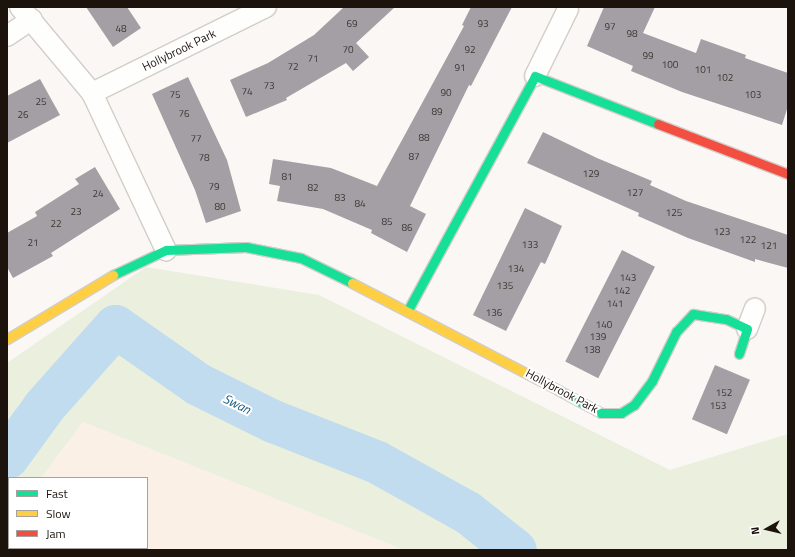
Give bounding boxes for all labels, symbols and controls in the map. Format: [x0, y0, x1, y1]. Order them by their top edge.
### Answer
house number: 69 [346, 18, 358, 30]
house number: 93 [477, 18, 489, 30]
house number: 97 [604, 21, 616, 33]
house number: 48 [115, 23, 127, 35]
street label: Hollybrook Park [140, 26, 218, 74]
house number: 98 [626, 28, 638, 40]
house number: 70 [342, 44, 354, 56]
house number: 92 [464, 44, 476, 56]
house number: 99 [642, 50, 654, 62]
house number: 71 [307, 53, 319, 65]
house number: 100 [662, 59, 678, 71]
house number: 72 [287, 61, 299, 73]
house number: 91 [454, 62, 466, 74]
house number: 101 [695, 64, 711, 76]
house number: 102 [717, 72, 733, 84]
house number: 73 [263, 80, 275, 92]
house number: 74 [241, 86, 253, 98]
house number: 90 [440, 87, 452, 99]
house number: 75 [169, 89, 181, 101]
house number: 103 [745, 89, 761, 101]
house number: 25 [35, 96, 47, 108]
house number: 89 [431, 106, 443, 118]
house number: 76 [178, 108, 190, 120]
house number: 26 [17, 109, 29, 121]
house number: 88 [418, 132, 430, 144]
house number: 77 [190, 133, 202, 145]
house number: 87 [408, 151, 420, 163]
house number: 78 [198, 152, 210, 164]
house number: 129 [583, 168, 599, 180]
house number: 81 [281, 171, 293, 183]
house number: 79 [208, 181, 220, 193]
house number: 82 [307, 182, 319, 194]
house number: 127 [627, 187, 643, 199]
house number: 24 [92, 188, 104, 200]
house number: 83 [334, 192, 346, 204]
house number: 84 [354, 198, 366, 210]
house number: 80 [214, 201, 226, 213]
house number: 23 [70, 206, 82, 218]
house number: 125 [666, 207, 682, 219]
house number: 85 [381, 216, 393, 228]
house number: 22 [50, 218, 62, 230]
house number: 86 [401, 222, 413, 234]
house number: 123 [714, 226, 730, 238]
house number: 122 [740, 234, 756, 246]
house number: 21 [27, 237, 39, 249]
house number: 133 [522, 239, 538, 251]
house number: 121 [761, 240, 777, 252]
house number: 134 [508, 263, 524, 275]
house number: 143 [620, 272, 636, 284]
house number: 135 [497, 280, 513, 292]
house number: 142 [614, 285, 630, 297]
house number: 141 [607, 298, 623, 310]
house number: 136 [486, 307, 502, 319]
house number: 140 [596, 319, 612, 331]
house number: 139 [590, 331, 606, 343]
house number: 138 [584, 344, 600, 356]
street label: Hollybrook Park [523, 366, 601, 416]
house number: 152 [716, 387, 732, 399]
water label: Swan [221, 391, 253, 417]
house number: 153 [710, 400, 726, 412]
legend [8, 477, 148, 549]
text: Fast [46, 484, 68, 503]
text: Slow [46, 504, 71, 523]
north arrow [747, 509, 787, 549]
text: Jam [46, 524, 66, 543]
text: N [747, 526, 764, 536]

